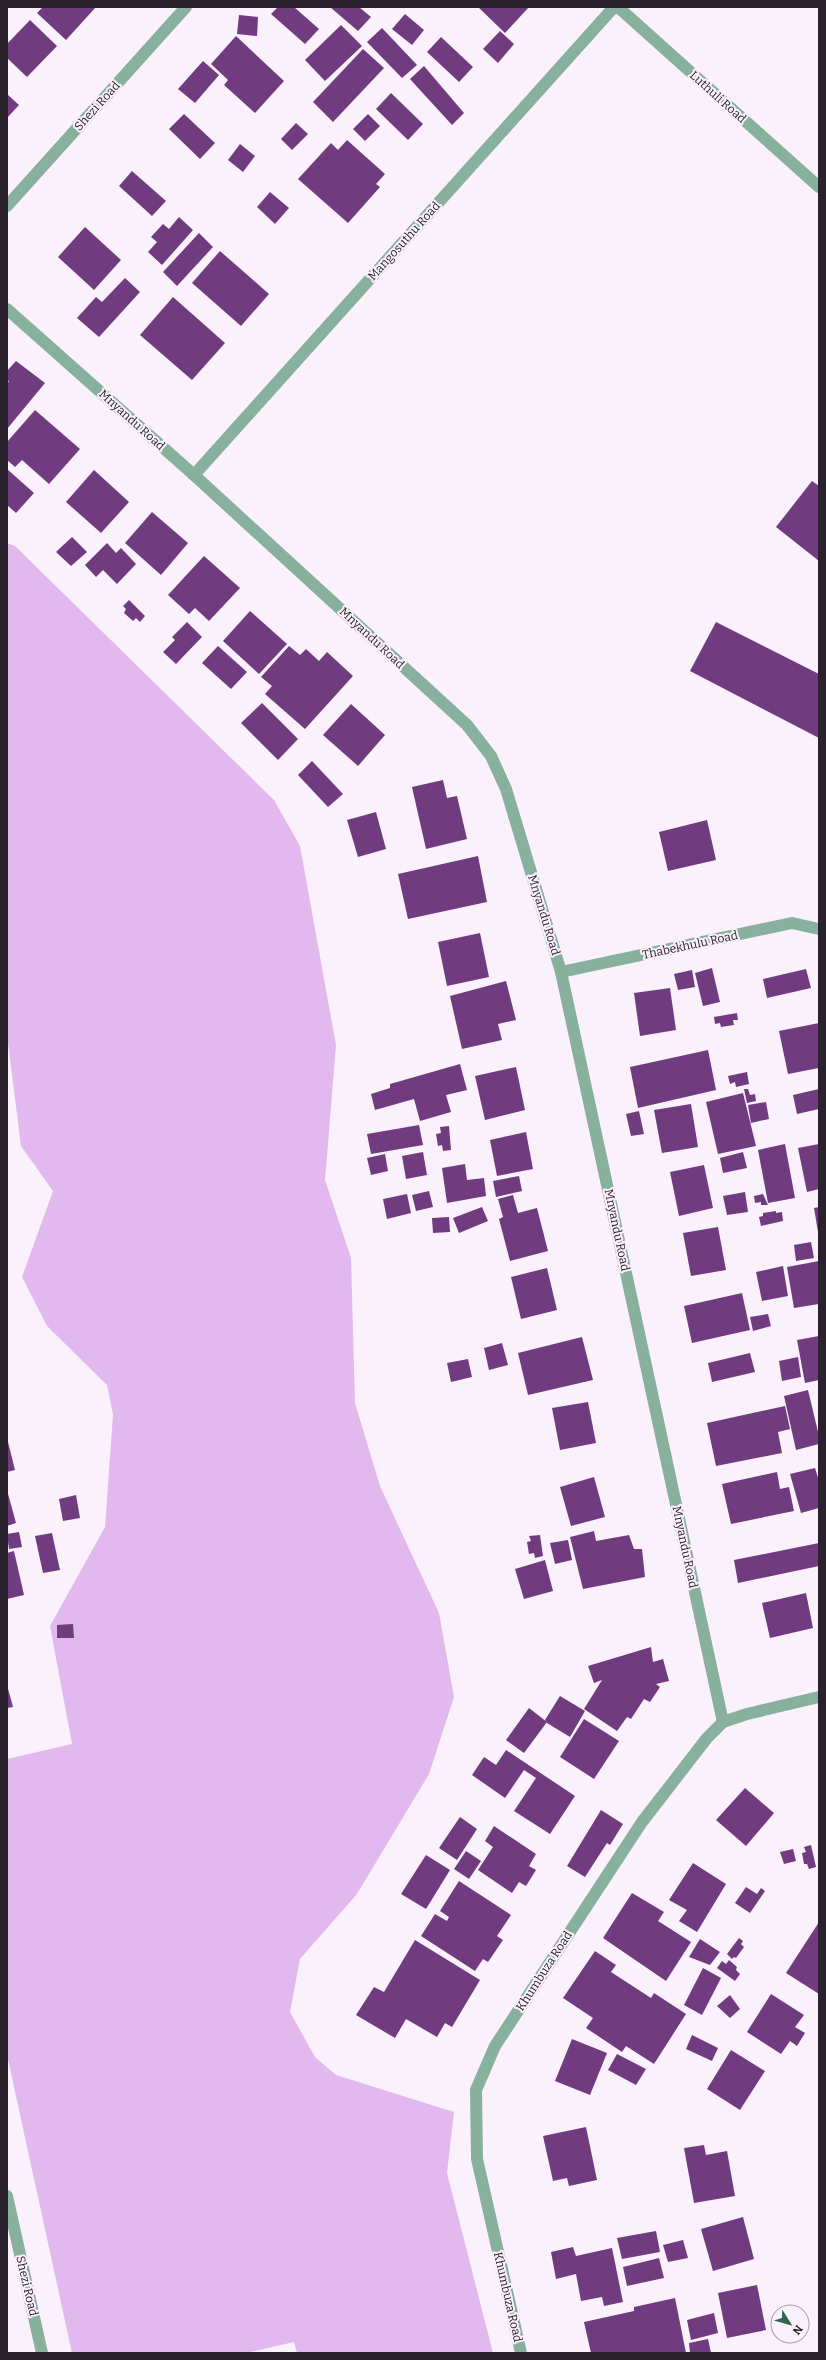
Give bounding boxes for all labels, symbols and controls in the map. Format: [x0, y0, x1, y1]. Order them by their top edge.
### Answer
street label: Luthuli Road [687, 68, 749, 126]
street label: Shezi Road [71, 79, 123, 133]
street label: Mangosuthu Road [365, 199, 443, 283]
street label: Mnyandu Road [96, 387, 168, 453]
street label: Mnyandu Road [337, 604, 407, 672]
street label: Mnyandu Road [525, 873, 563, 957]
street label: Thabekhulu Road [641, 928, 739, 962]
street label: Mnyandu Road [601, 1188, 633, 1272]
street label: Mnyandu Road [669, 1505, 701, 1589]
street label: Khumbuza Road [513, 1929, 575, 2013]
street label: Khumbuza Road [491, 2251, 525, 2343]
street label: Shezi Road [13, 2255, 41, 2317]
north arrow [770, 2304, 810, 2344]
text: N [790, 2322, 805, 2337]

